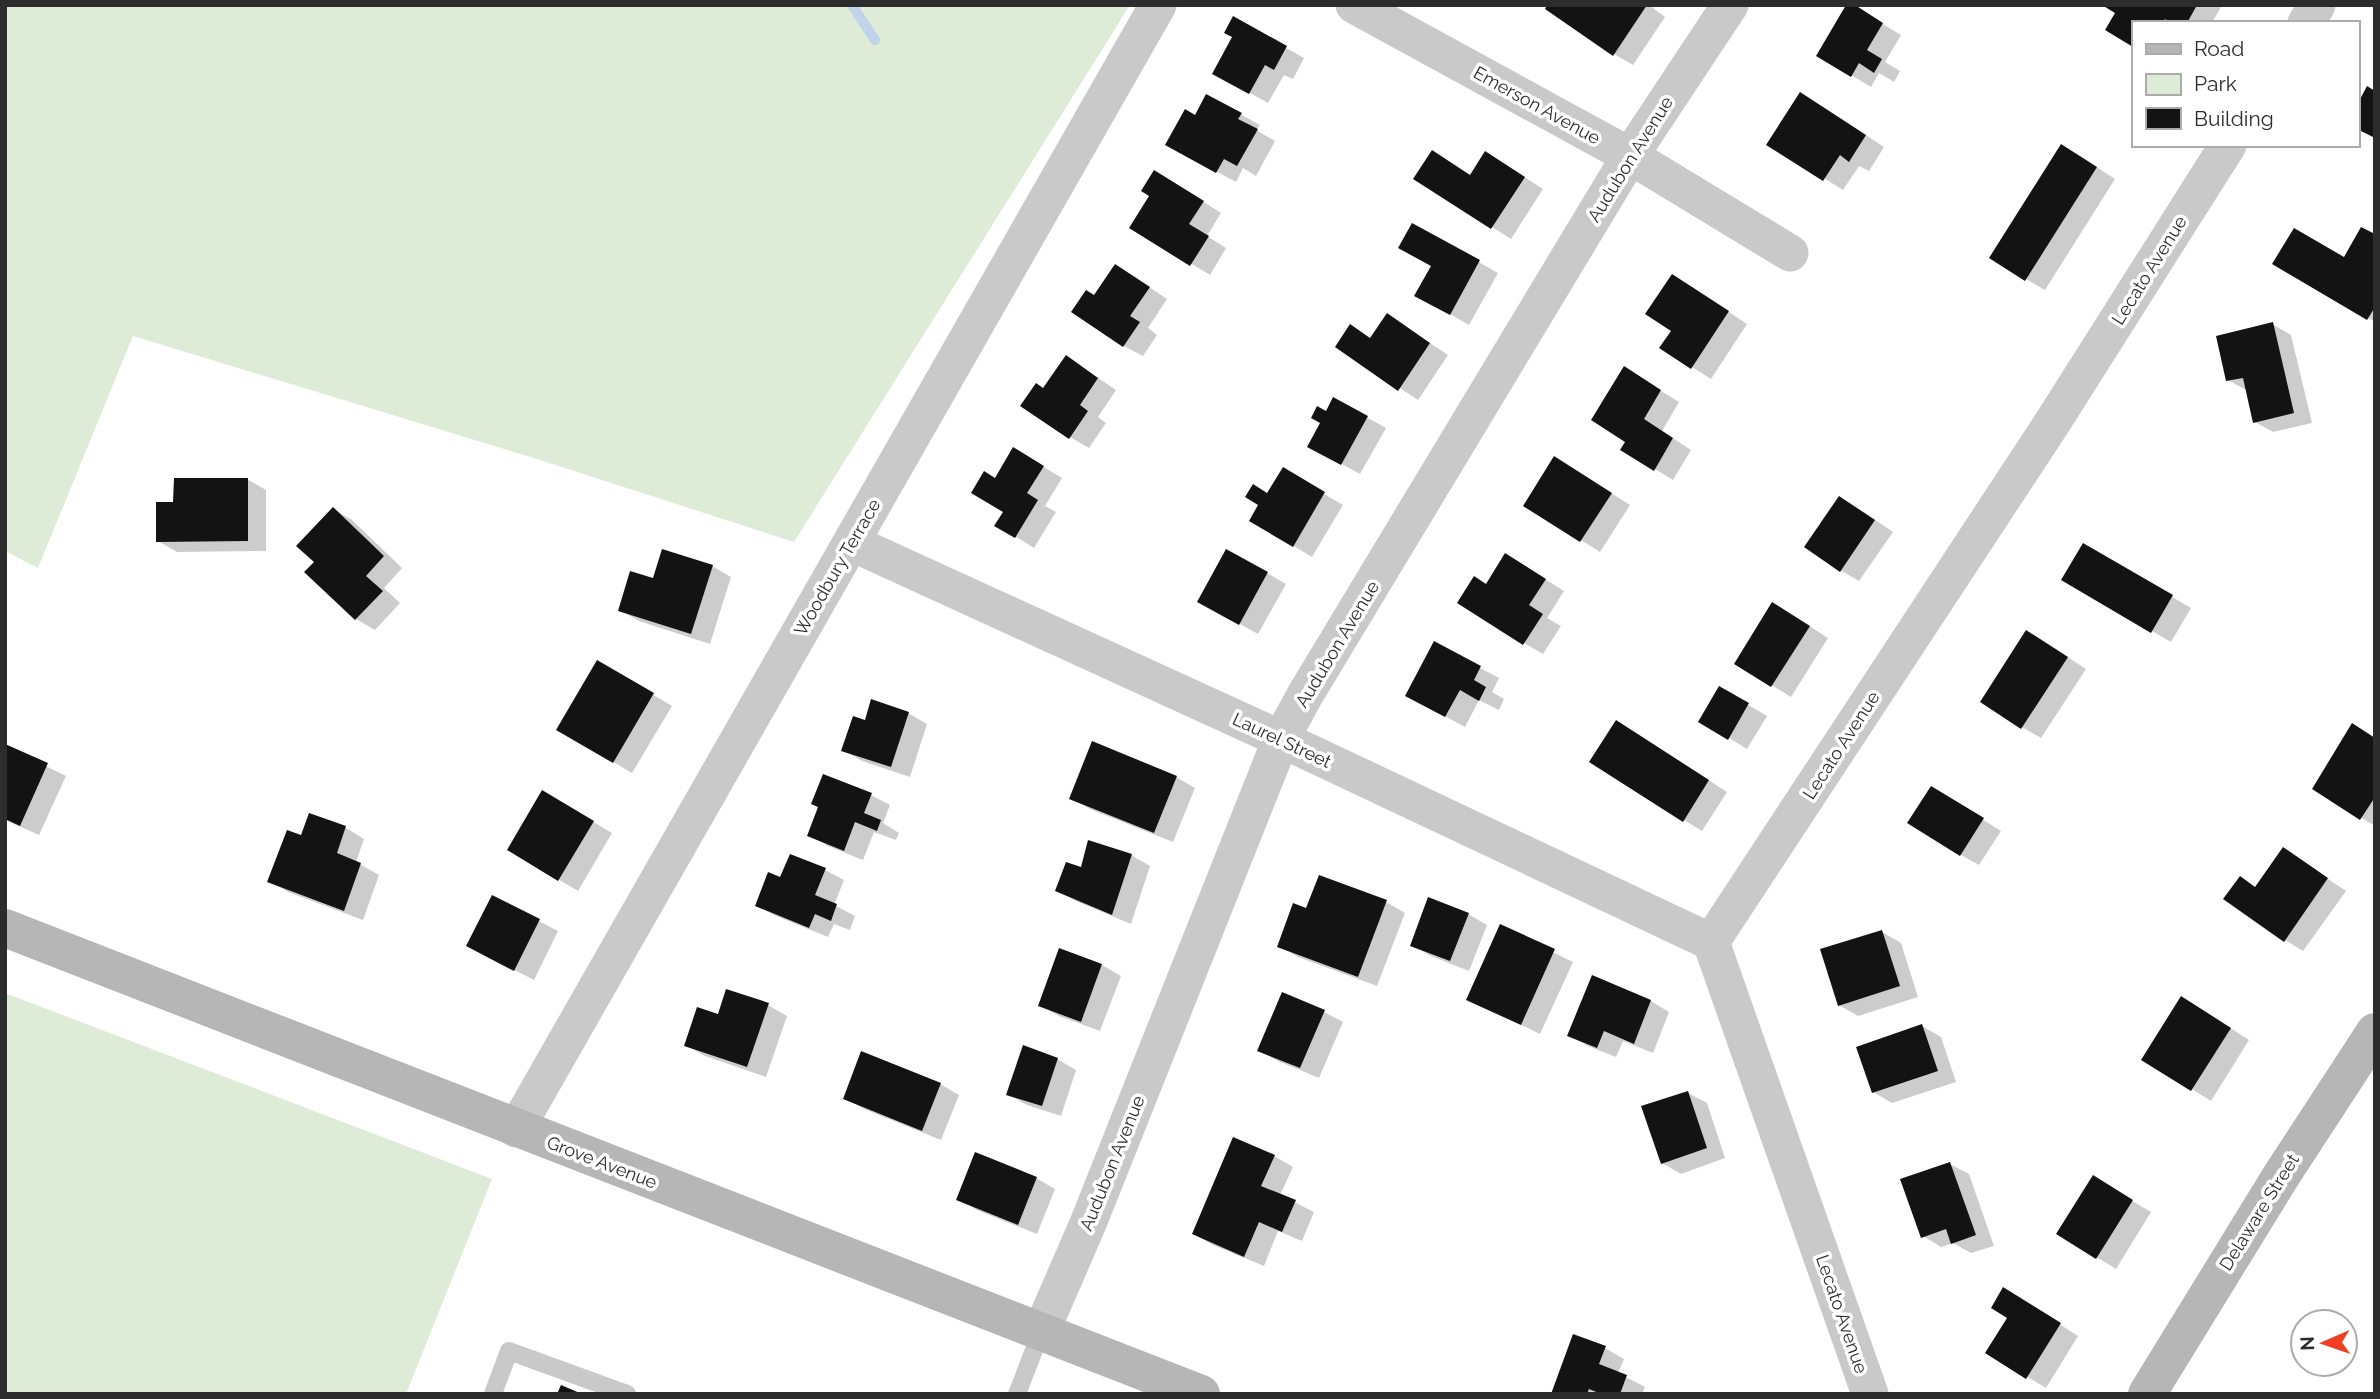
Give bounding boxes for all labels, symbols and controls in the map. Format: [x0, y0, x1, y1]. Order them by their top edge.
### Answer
legend [2132, 21, 2359, 147]
text: Road [2194, 36, 2244, 61]
street label: Emerson Avenue [1470, 62, 1604, 149]
text: Park [2194, 71, 2237, 96]
street label: Audubon Avenue [1583, 92, 1677, 226]
text: Building [2194, 106, 2274, 131]
street label: Lecato Avenue [2107, 211, 2191, 328]
street label: Woodbury Terrace [789, 495, 885, 639]
street label: Audubon Avenue [1291, 576, 1383, 711]
street label: Lecato Avenue [1798, 687, 1884, 803]
street label: Laurel Street [1229, 708, 1335, 772]
street label: Audubon Avenue [1075, 1092, 1149, 1234]
street label: Grove Avenue [544, 1131, 660, 1193]
street label: Delaware Street [2215, 1150, 2303, 1274]
street label: Lecato Avenue [1812, 1252, 1872, 1377]
north arrow [2289, 1308, 2359, 1378]
text: N [2296, 1336, 2318, 1351]

